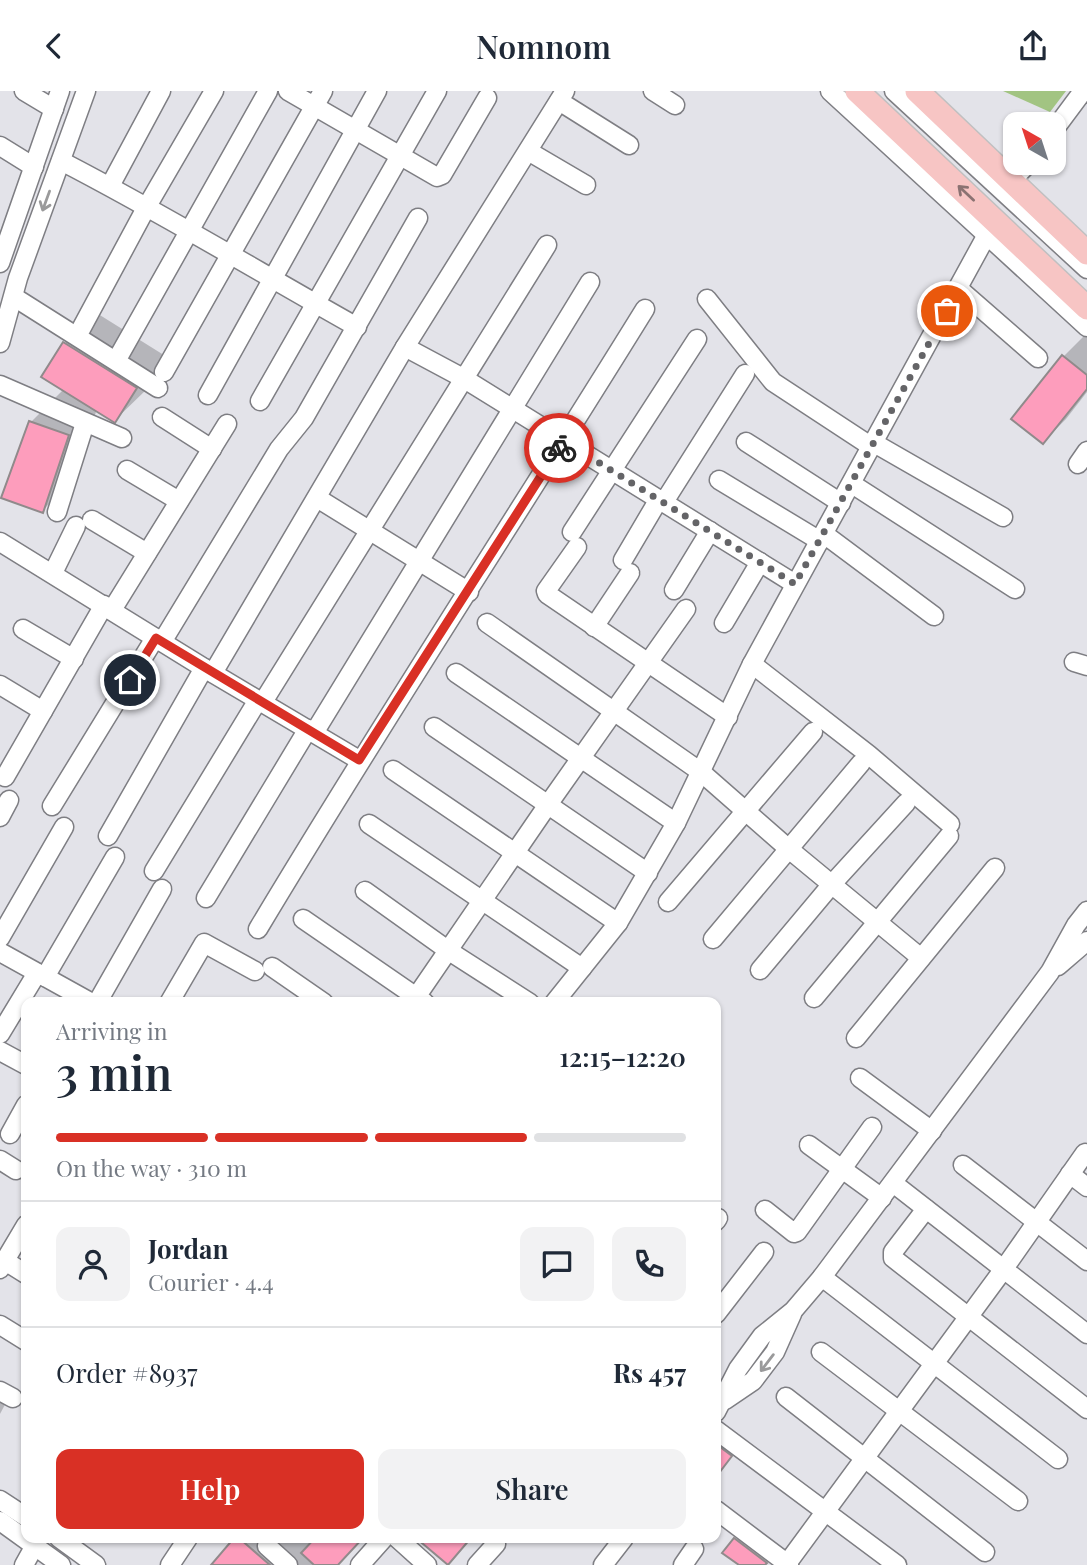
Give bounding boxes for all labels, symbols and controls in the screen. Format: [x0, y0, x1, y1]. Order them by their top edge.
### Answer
text: Nomnom [476, 24, 611, 67]
icon: back [35, 27, 73, 65]
icon: share [1014, 27, 1052, 65]
north arrow [1003, 112, 1066, 175]
map controls [1003, 112, 1066, 175]
one-way arrow [958, 185, 975, 202]
one-way arrow [39, 190, 52, 212]
pin [917, 281, 977, 341]
icon: bag [928, 292, 966, 330]
courier [524, 413, 594, 483]
icon: bike [540, 429, 578, 467]
pin [100, 650, 160, 710]
icon: home [111, 661, 149, 699]
text: Arriving in [56, 1015, 168, 1046]
text: 12:15–12:20 [559, 1039, 686, 1074]
text: 3 min [56, 1041, 172, 1103]
text: On the way · 310 m [56, 1152, 247, 1183]
button: person [56, 1227, 130, 1301]
button: chat [520, 1227, 594, 1301]
button: phone [612, 1227, 686, 1301]
text: Jordan [148, 1231, 228, 1266]
text: Courier · 4.4 [148, 1266, 274, 1297]
one-way arrow [759, 1353, 774, 1372]
text: Order #8937 [56, 1355, 198, 1390]
text: Rs 457 [613, 1355, 686, 1390]
button: Help [56, 1449, 364, 1529]
button: Share [378, 1449, 686, 1529]

